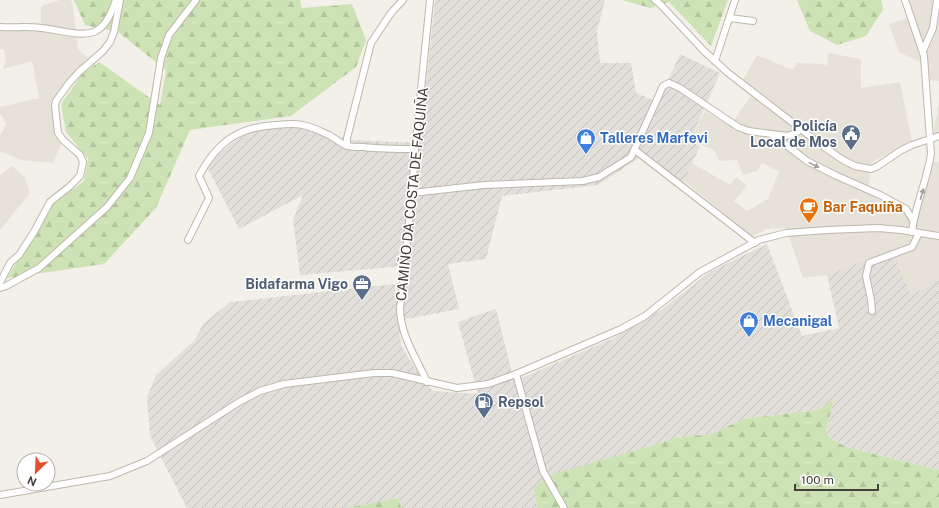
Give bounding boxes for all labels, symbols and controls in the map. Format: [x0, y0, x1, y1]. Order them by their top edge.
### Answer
street label: CAMIÑO DA COSTA DE FAQUIÑA [392, 86, 431, 302]
place label: Policía Local de Mos [750, 118, 837, 150]
public building icon: Policía Local de Mos [840, 123, 862, 151]
shop icon: Talleres Marfevi [575, 127, 597, 155]
place label: Talleres Marfevi [600, 130, 708, 146]
one-way arrow [809, 162, 820, 168]
one-way arrow [919, 188, 925, 200]
cafe icon: Bar Faquiña [798, 196, 820, 224]
place label: Bar Faquiña [823, 199, 903, 215]
office icon: Bidafarma Vigo [351, 273, 373, 301]
place label: Bidafarma Vigo [245, 276, 348, 292]
shop icon: Mecanigal [738, 310, 760, 338]
place label: Mecanigal [763, 313, 833, 329]
fuel station icon: Repsol [473, 391, 495, 419]
place label: Repsol [498, 394, 544, 410]
north arrow [16, 452, 56, 492]
scale bar [795, 466, 878, 492]
text: 100 m [801, 473, 834, 487]
text: N [26, 474, 38, 488]

